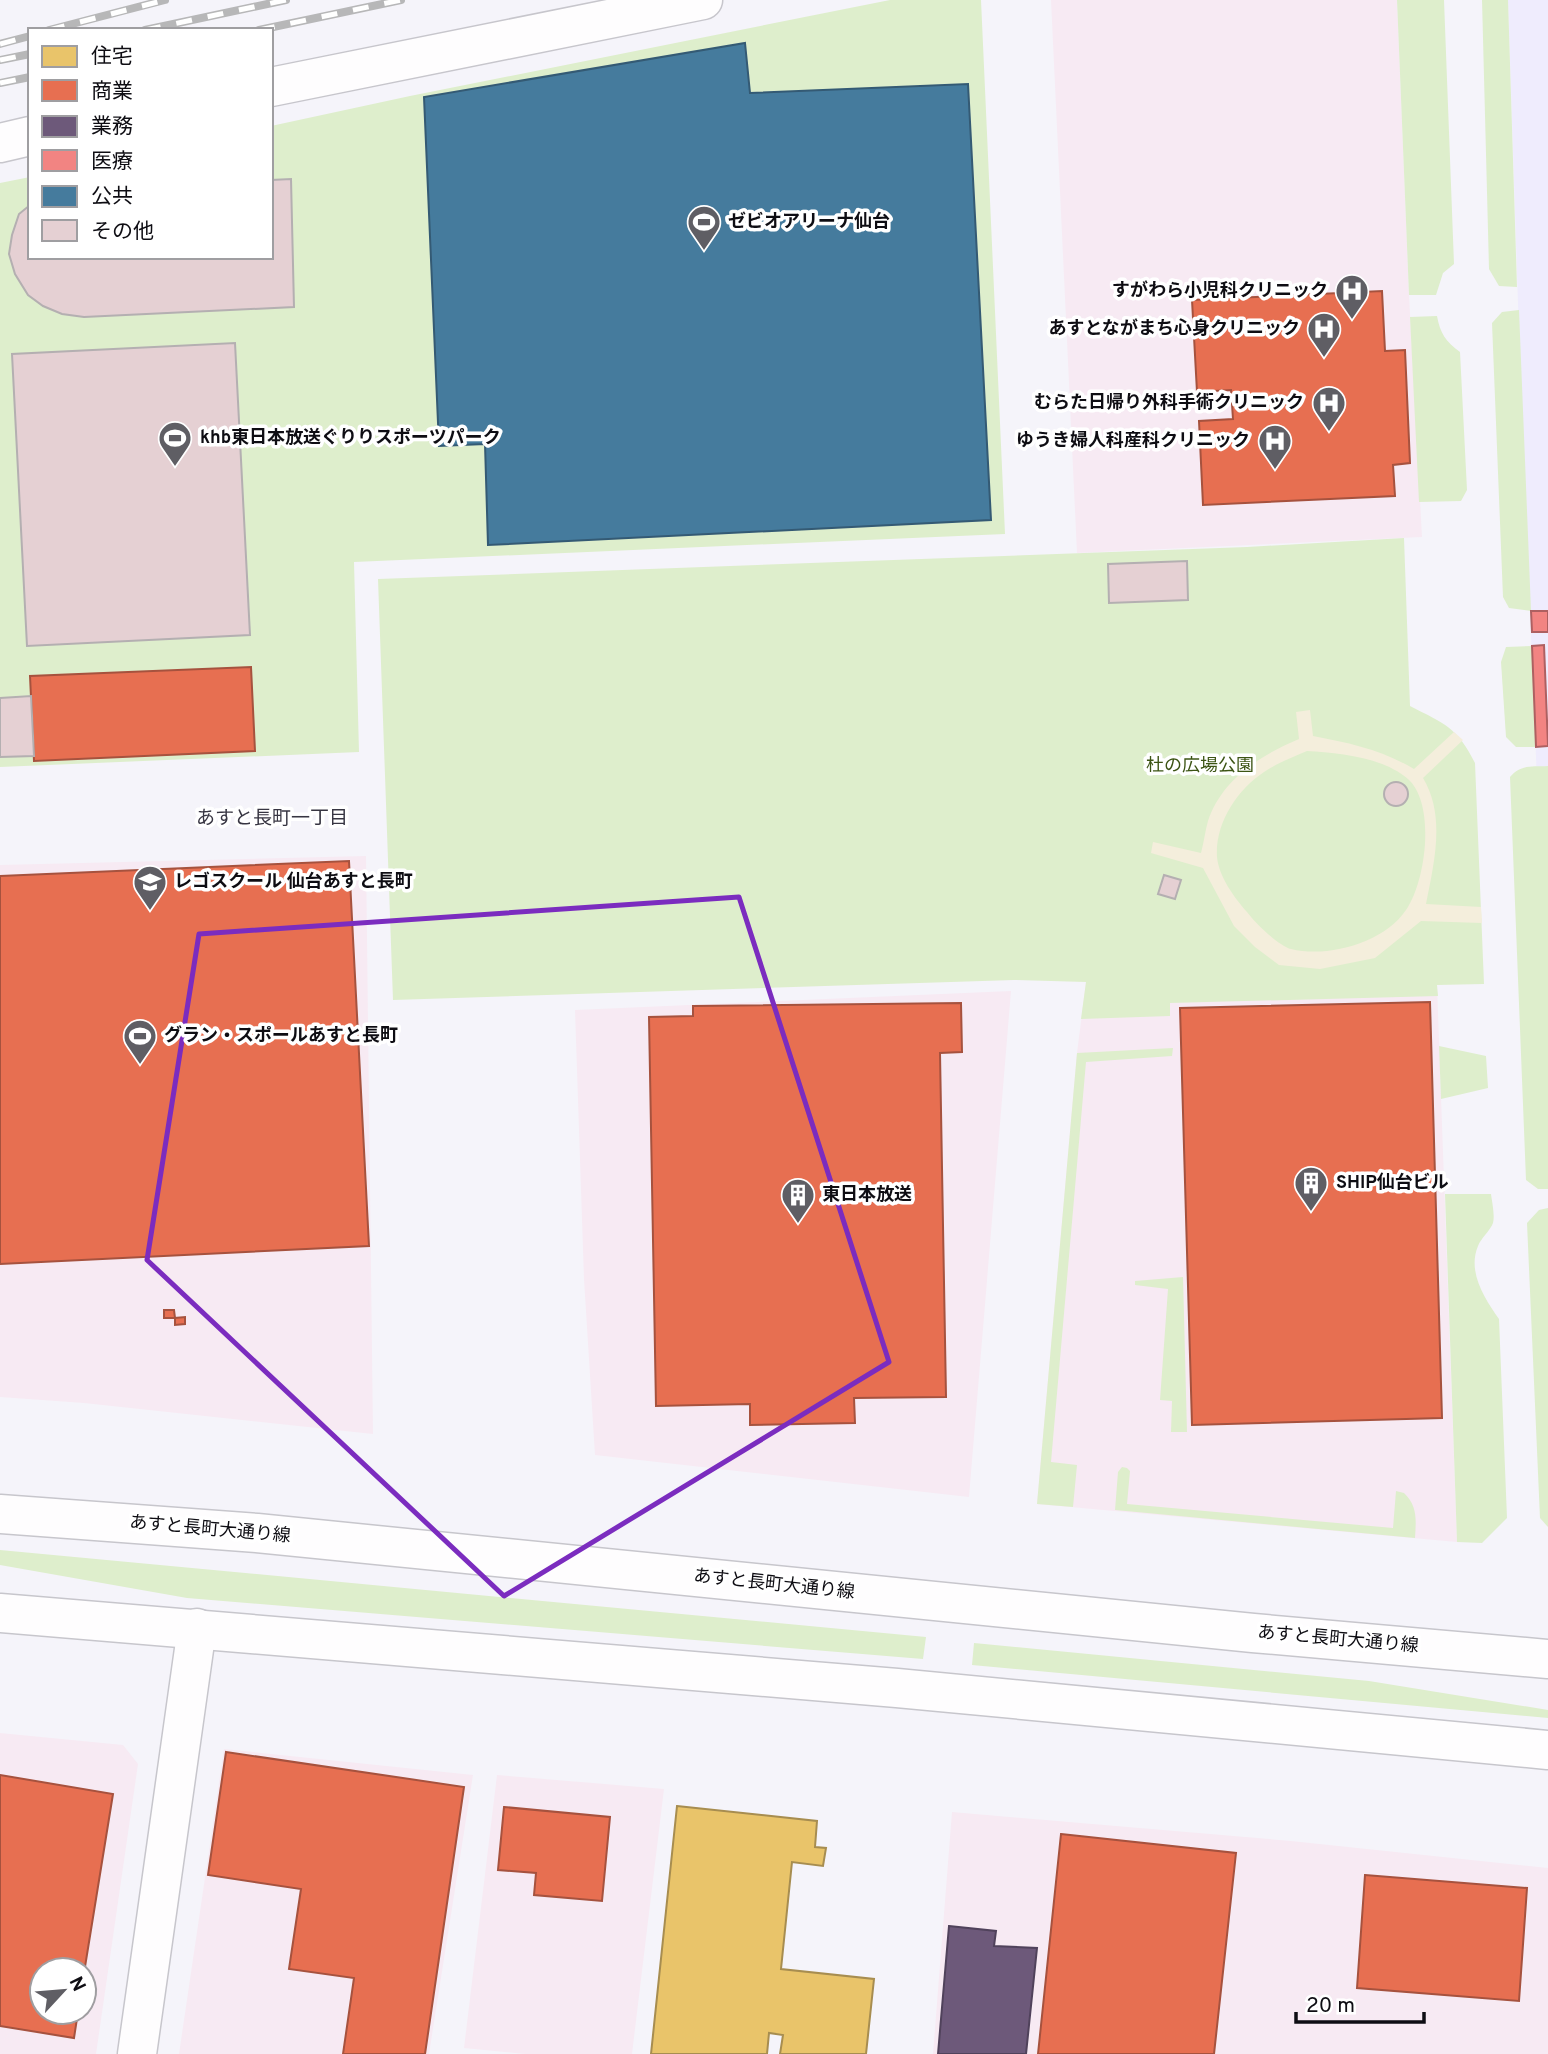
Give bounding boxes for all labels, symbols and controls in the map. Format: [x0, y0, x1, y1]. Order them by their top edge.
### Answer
legend [28, 28, 273, 259]
text: 住宅 [91, 44, 133, 71]
text: 商業 [91, 79, 133, 106]
text: 業務 [91, 114, 133, 141]
text: 医療 [91, 149, 133, 176]
text: 公共 [91, 184, 133, 211]
sports icon: ゼビオアリーナ仙台 [685, 203, 723, 252]
place label: ゼビオアリーナ仙台 [728, 211, 890, 234]
text: その他 [91, 219, 154, 246]
hospital icon: すがわら小児科クリニック [1333, 272, 1371, 321]
place label: すがわら小児科クリニック [1112, 280, 1328, 303]
hospital icon: あすとながまち心身クリニック [1305, 310, 1343, 359]
place label: あすとながまち心身クリニック [1049, 318, 1300, 341]
hospital icon: むらた日帰り外科手術クリニック [1310, 384, 1348, 433]
place label: むらた日帰り外科手術クリニック [1034, 392, 1304, 415]
sports icon: khb東日本放送ぐりりスポーツパーク [156, 419, 194, 468]
hospital icon: ゆうき婦人科産科クリニック [1256, 422, 1294, 471]
place label: khb東日本放送ぐりりスポーツパーク [200, 427, 501, 450]
place label: ゆうき婦人科産科クリニック [1016, 430, 1250, 453]
park label: 杜の広場公園 [1146, 755, 1254, 778]
district label: あすと長町一丁目 [196, 807, 348, 831]
school or university icon: レゴスクール 仙台あすと長町 [131, 863, 169, 912]
place label: レゴスクール 仙台あすと長町 [174, 871, 413, 894]
sports icon: グラン・スポールあすと長町 [121, 1017, 159, 1066]
place label: グラン・スポールあすと長町 [164, 1025, 398, 1048]
building icon: SHIP仙台ビル [1292, 1164, 1330, 1213]
place label: SHIP仙台ビル [1336, 1172, 1449, 1195]
building icon: 東日本放送 [779, 1176, 817, 1225]
place label: 東日本放送 [822, 1184, 912, 1207]
street label: あすと長町大通り線 [128, 1511, 292, 1549]
street label: あすと長町大通り線 [692, 1565, 856, 1605]
street label: あすと長町大通り線 [1256, 1621, 1420, 1659]
north arrow [28, 1956, 98, 2026]
text: N [63, 1973, 90, 1996]
scale bar [1296, 1980, 1424, 2024]
text: 20 m [1306, 1993, 1355, 2020]

